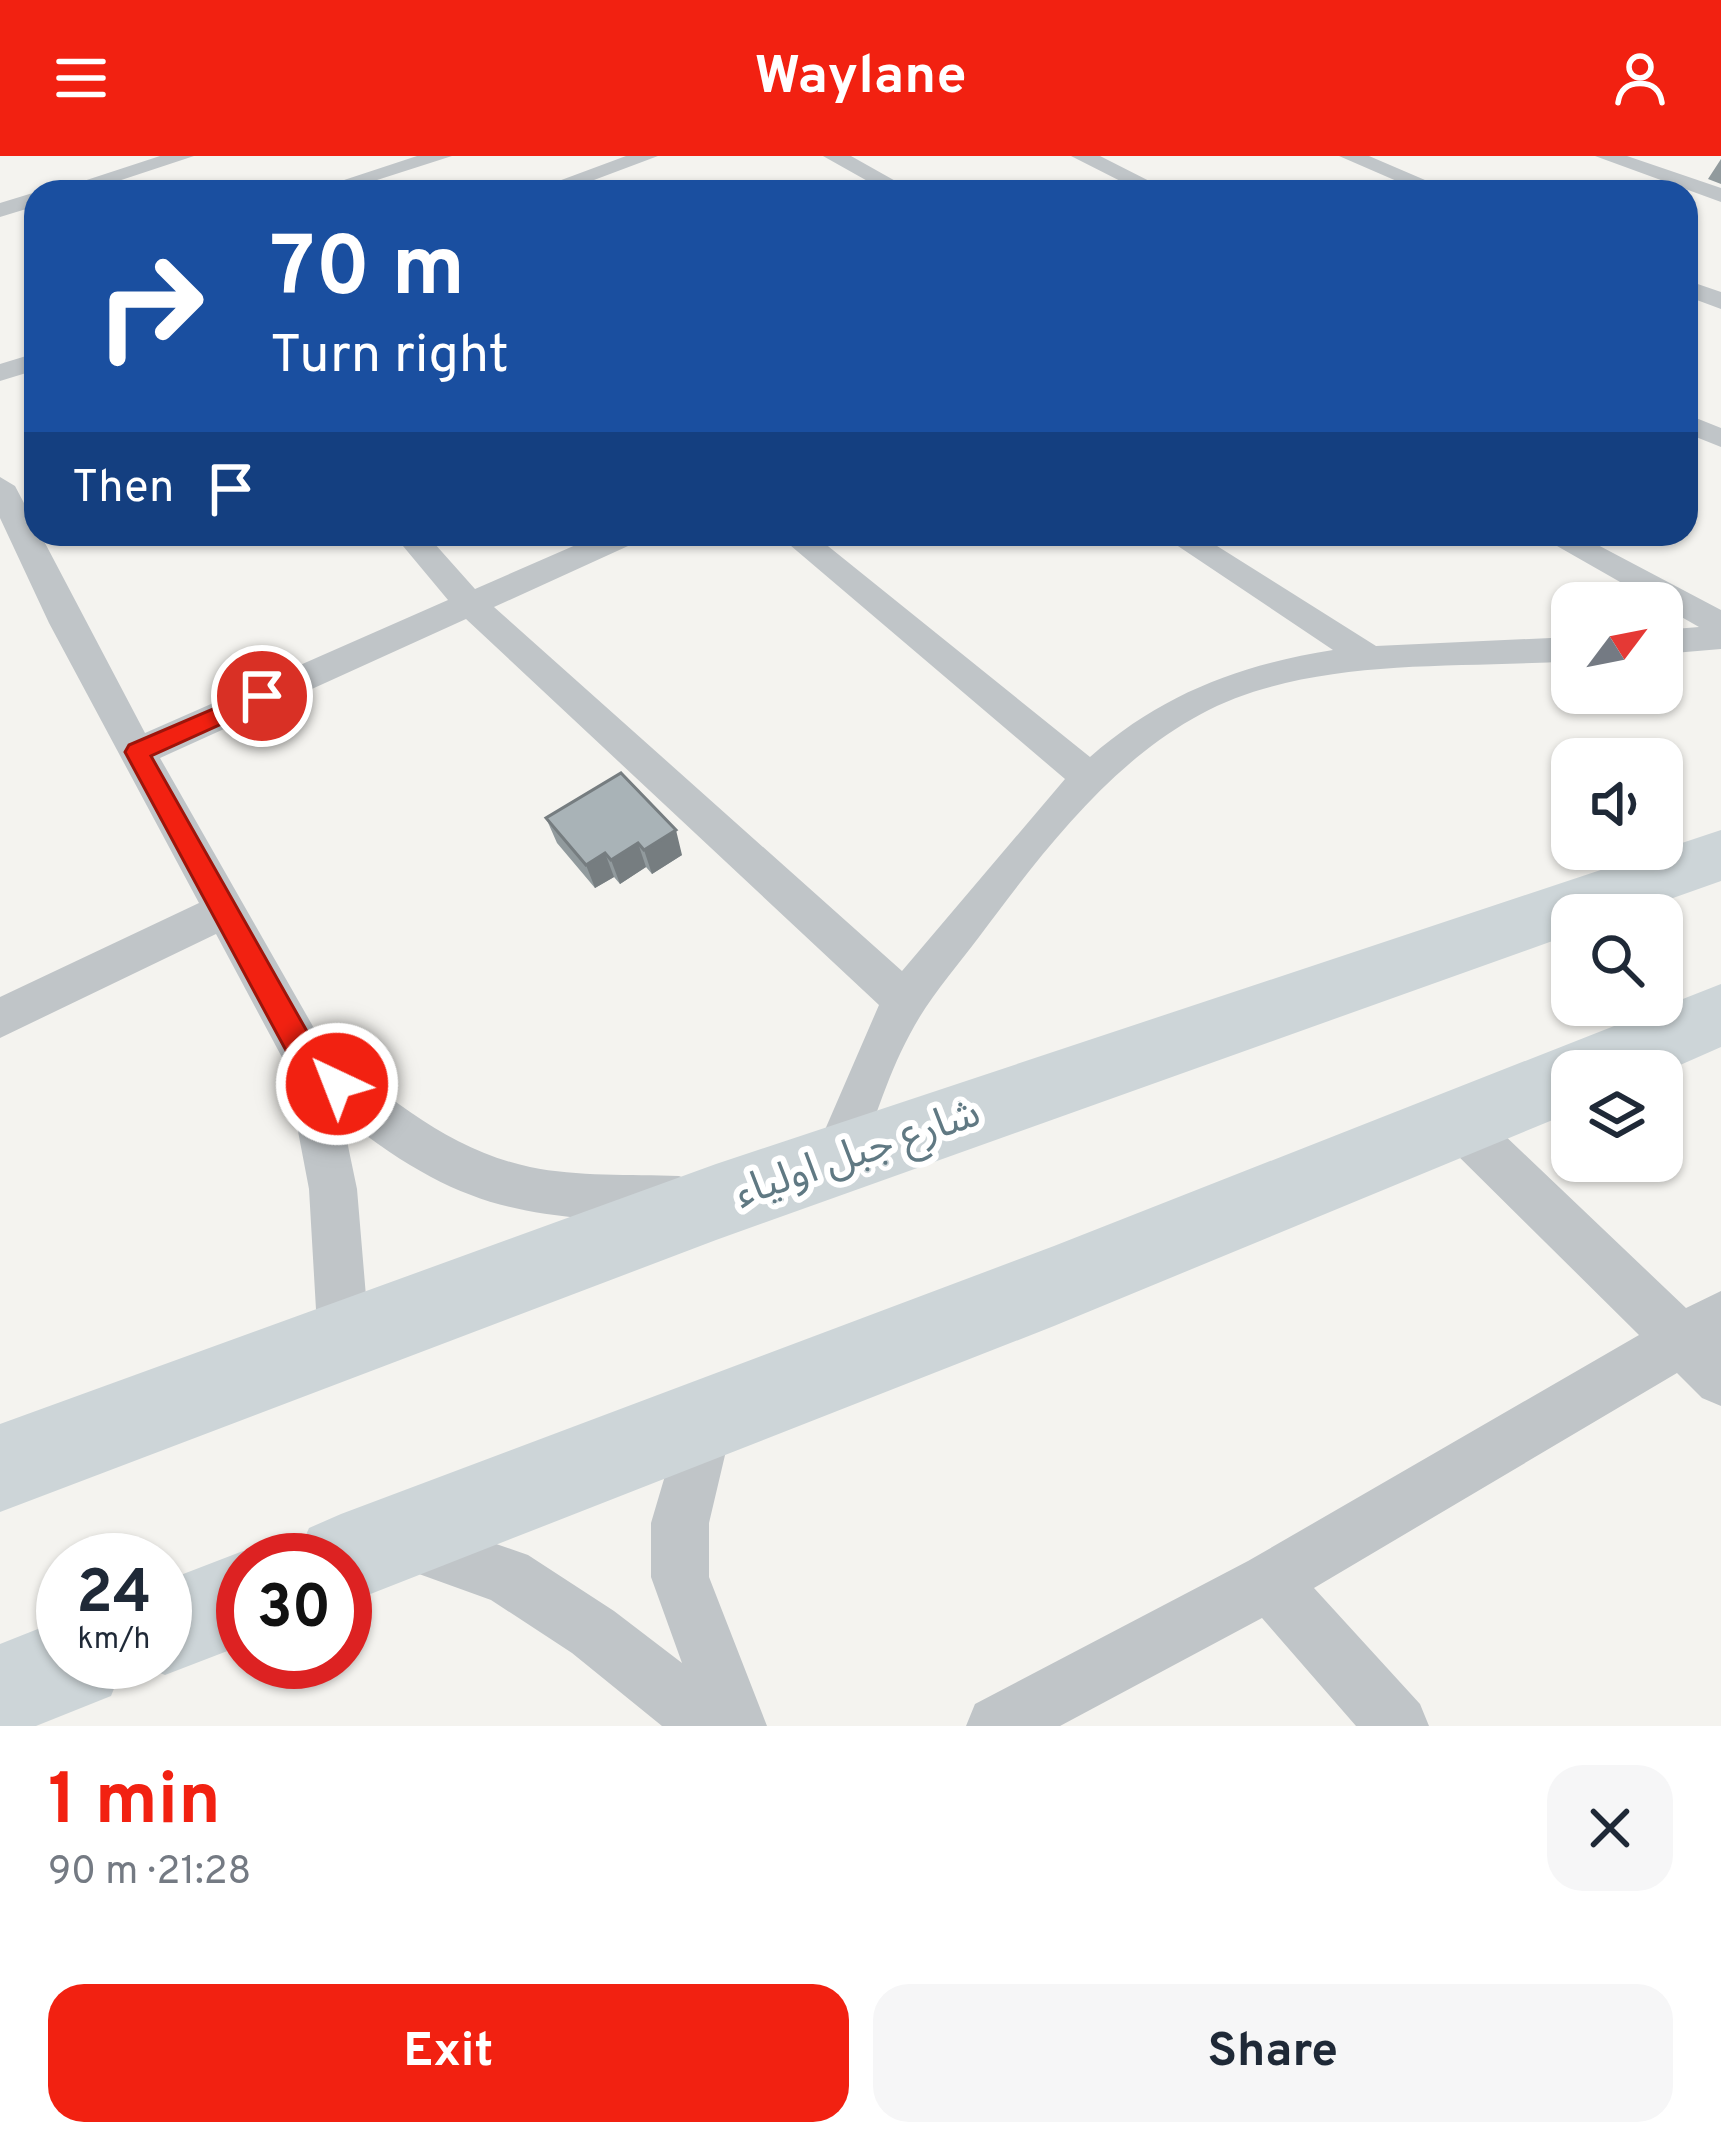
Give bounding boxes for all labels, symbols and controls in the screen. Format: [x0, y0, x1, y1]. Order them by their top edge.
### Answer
text: Waylane [754, 44, 967, 113]
icon: menu [48, 45, 114, 111]
icon: person [1607, 45, 1673, 111]
text: 70 m [270, 219, 465, 325]
icon: right [72, 228, 228, 384]
text: Turn right [270, 323, 509, 392]
icon: arrive [198, 456, 264, 522]
text: Then [72, 461, 174, 518]
north arrow [1551, 582, 1683, 714]
map controls [1551, 582, 1683, 1182]
pin [211, 645, 313, 747]
icon: arrive [229, 663, 295, 729]
button: sound [1551, 738, 1683, 870]
button: search [1551, 894, 1683, 1026]
position arrow [274, 1021, 400, 1147]
button: layers [1551, 1050, 1683, 1182]
street label: شارع جبل اولياء [728, 1088, 988, 1223]
speed limit sign: 30 [216, 1533, 372, 1689]
text: 24 [76, 1558, 152, 1634]
text: km/h [78, 1622, 150, 1659]
text: 1 min [48, 1758, 221, 1850]
button: close [1547, 1765, 1673, 1891]
text: 90 m · 21:28 [48, 1849, 251, 1898]
button: Exit [48, 1984, 849, 2122]
button: Share [873, 1984, 1673, 2122]

